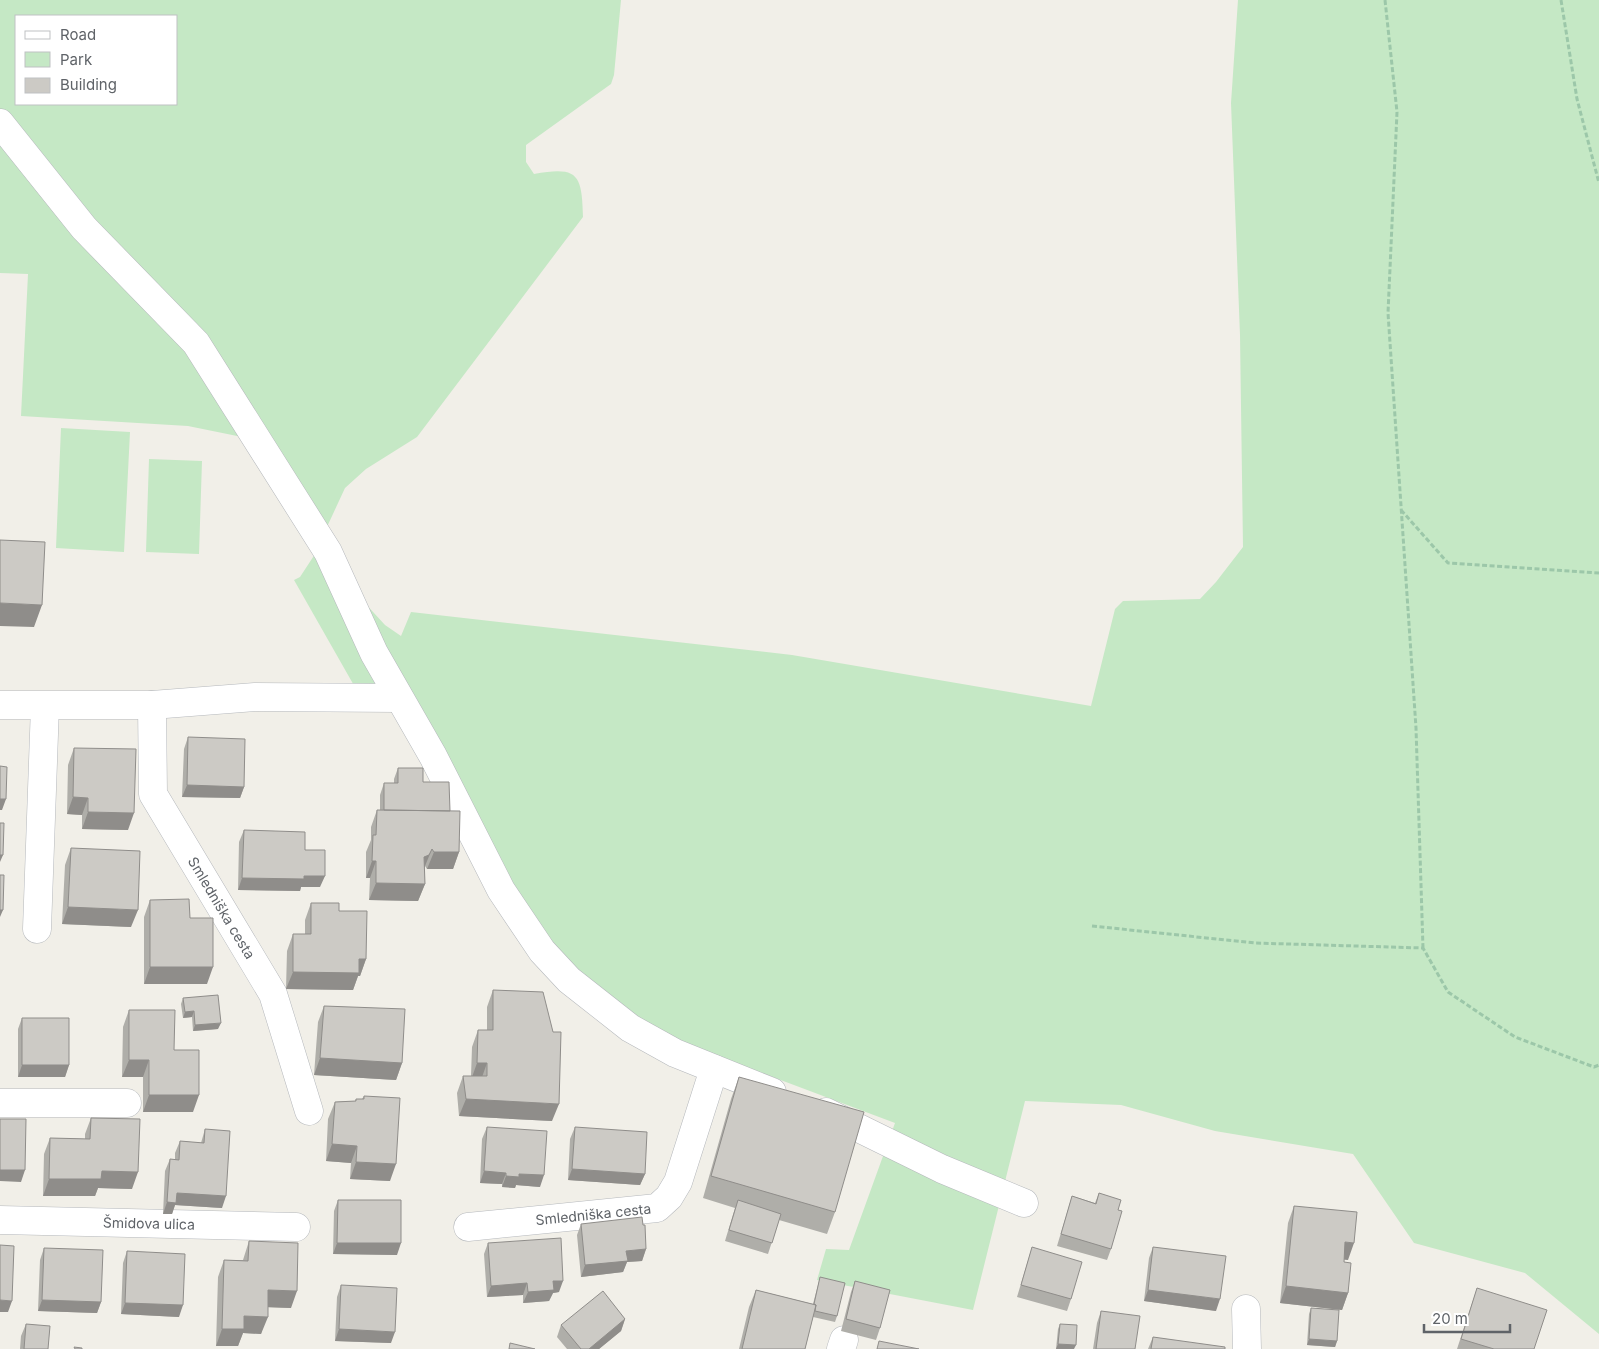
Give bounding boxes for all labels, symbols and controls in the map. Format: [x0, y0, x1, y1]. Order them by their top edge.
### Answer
legend [15, 15, 178, 105]
text: Road [60, 25, 96, 44]
text: Park [60, 50, 93, 69]
text: Building [60, 75, 117, 94]
street label: Smledniška cesta [185, 854, 259, 962]
street label: Smledniška cesta [535, 1200, 652, 1228]
street label: Šmidova ulica [103, 1213, 195, 1233]
scale bar [1424, 1302, 1510, 1334]
text: 20 m [1432, 1309, 1468, 1328]

